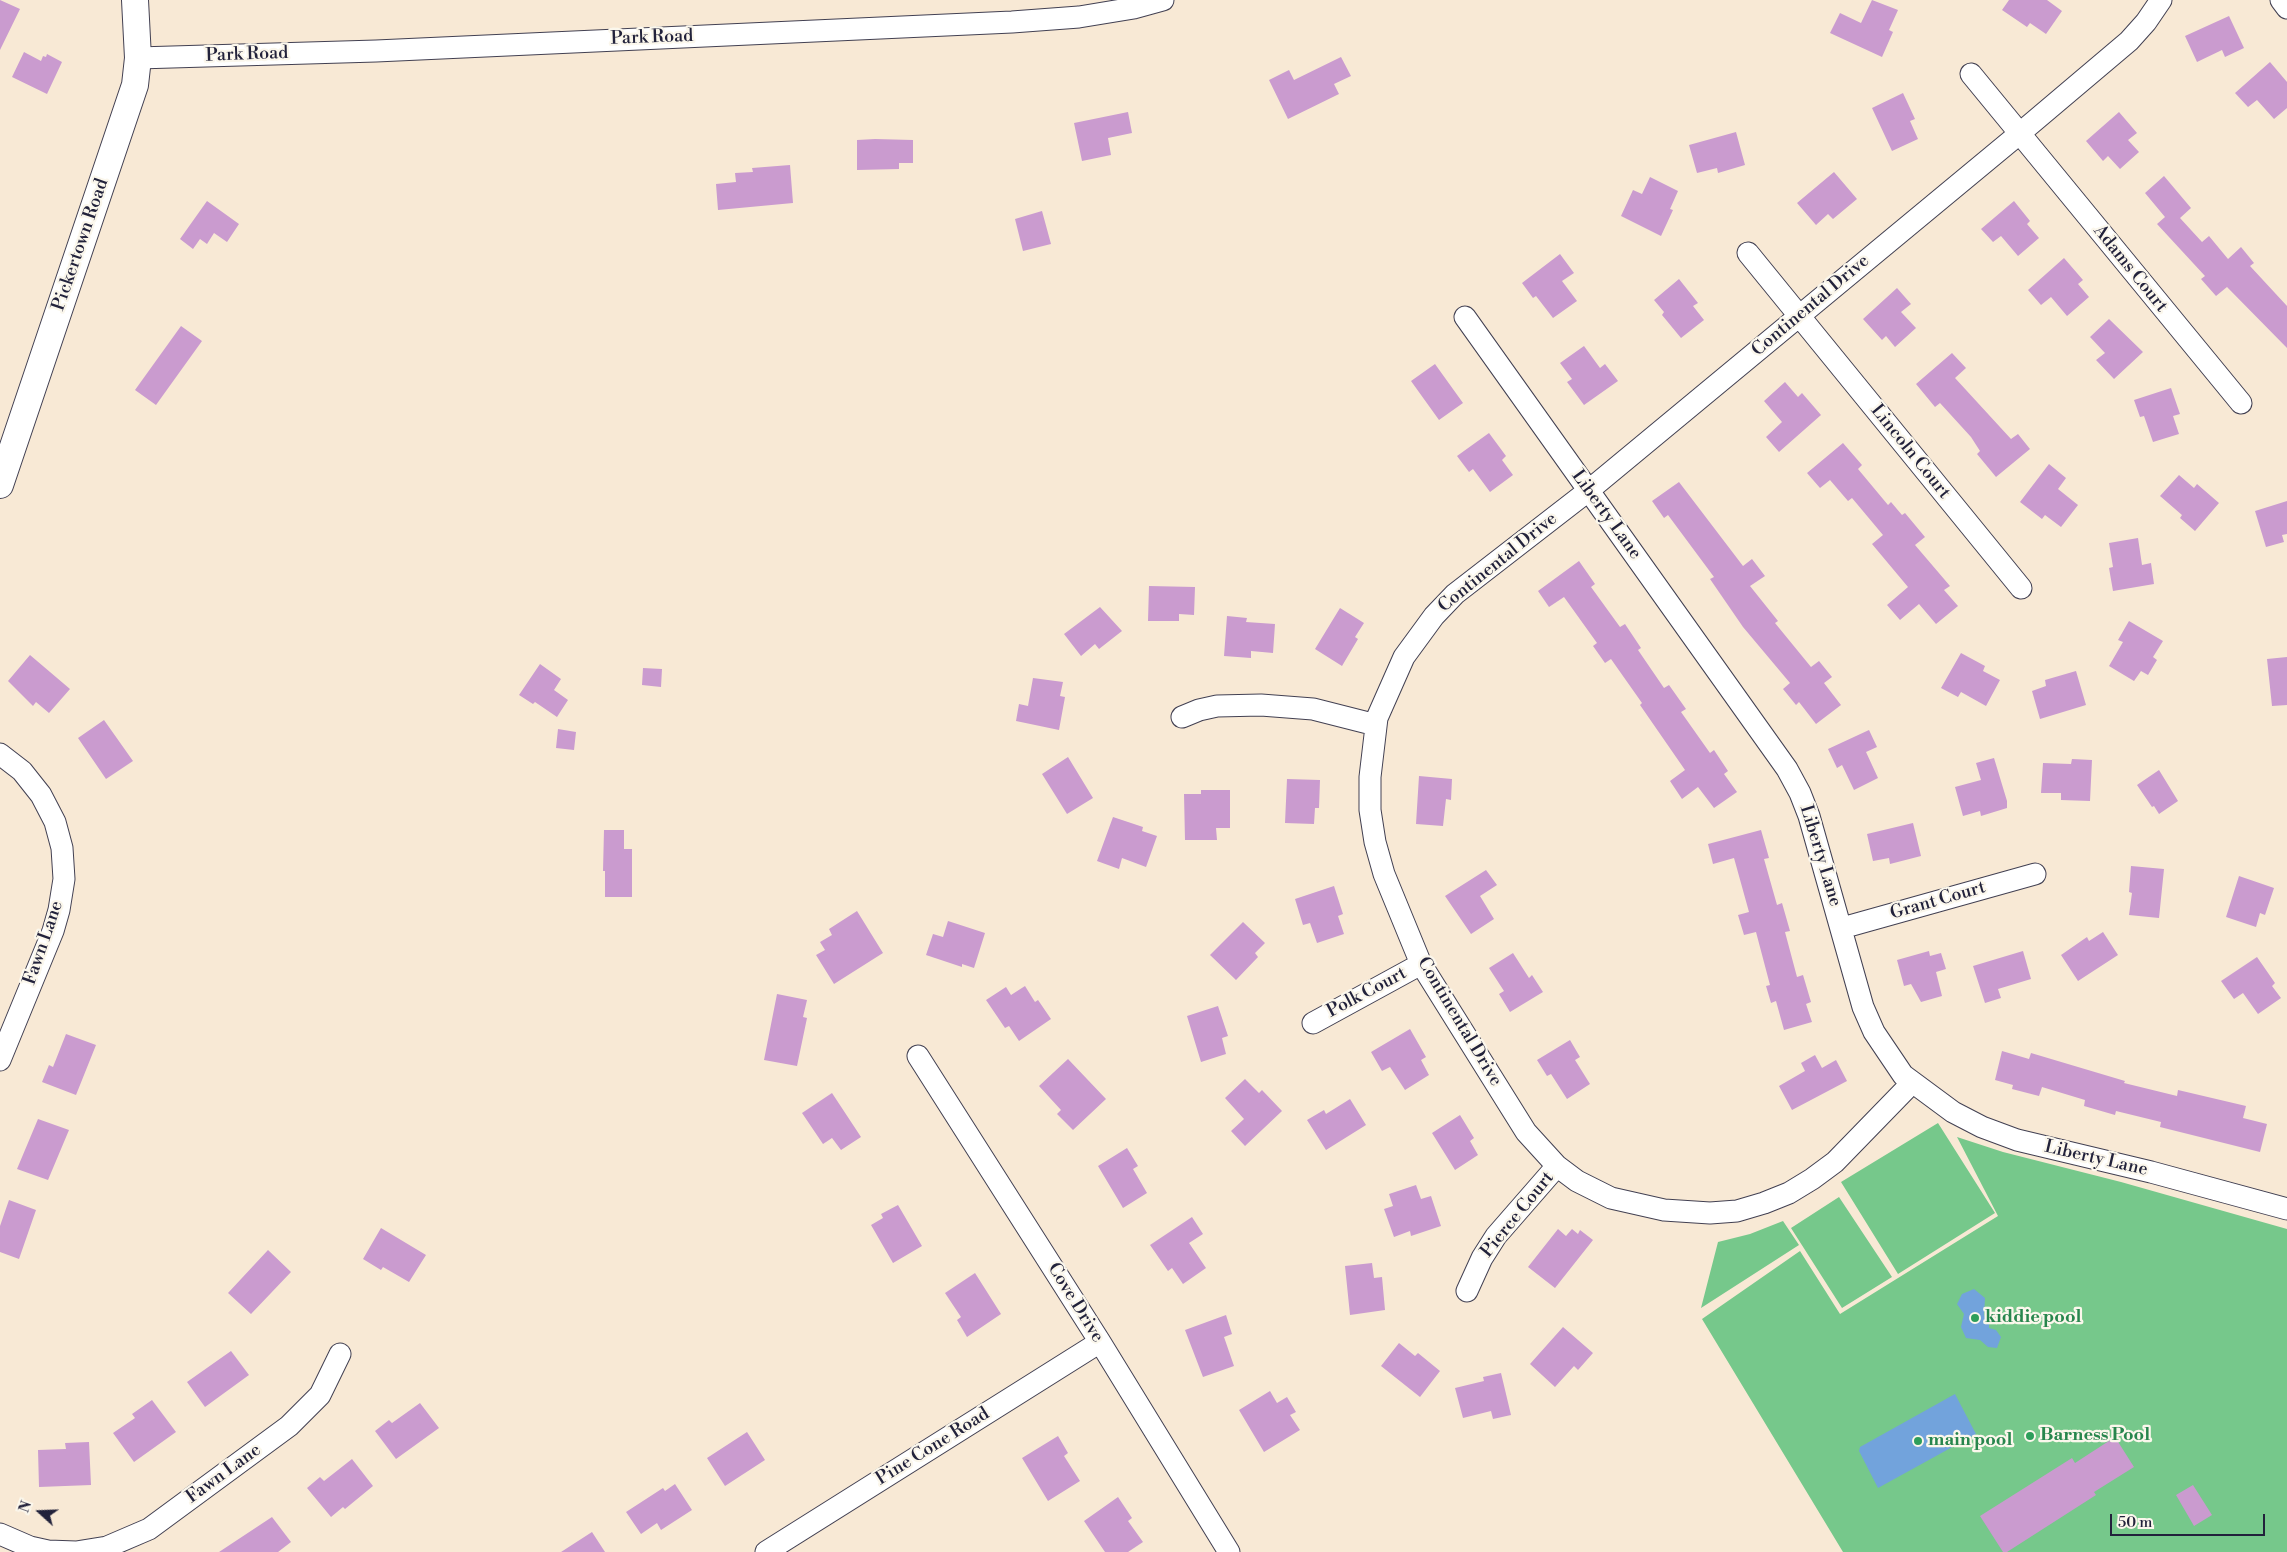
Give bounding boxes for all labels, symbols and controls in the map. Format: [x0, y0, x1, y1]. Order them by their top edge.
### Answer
street label: Park Road [610, 26, 694, 50]
street label: Park Road [205, 43, 289, 67]
street label: Pickertown Road [48, 176, 114, 314]
street label: Adams Court [2088, 221, 2172, 317]
street label: Continental Drive [1748, 251, 1874, 361]
street label: Lincoln Court [1865, 401, 1955, 503]
street label: Liberty Lane [1566, 466, 1646, 564]
street label: Continental Drive [1434, 508, 1562, 618]
street label: Liberty Lane [1794, 803, 1846, 909]
street label: Grant Court [1888, 877, 1988, 925]
street label: Fawn Lane [20, 898, 68, 988]
street label: Continental Drive [1412, 954, 1506, 1090]
street label: Polk Court [1324, 963, 1410, 1023]
street label: Liberty Lane [2042, 1137, 2150, 1181]
street label: Pierce Court [1477, 1168, 1559, 1262]
street label: Cove Drive [1042, 1259, 1108, 1347]
place label: kiddie pool [1985, 1307, 2081, 1329]
marker: kiddie pool [1969, 1312, 1981, 1324]
street label: Pine Cone Road [872, 1404, 994, 1490]
place label: Barness Pool [2040, 1425, 2150, 1447]
place label: main pool [1928, 1430, 2012, 1452]
marker: Barness Pool [2024, 1430, 2036, 1442]
marker: main pool [1912, 1435, 1924, 1447]
street label: Fawn Lane [182, 1440, 266, 1508]
north arrow [15, 1487, 65, 1537]
text: N [16, 1499, 36, 1515]
scale bar [2112, 1504, 2267, 1536]
text: 50 m [2118, 1513, 2152, 1532]

